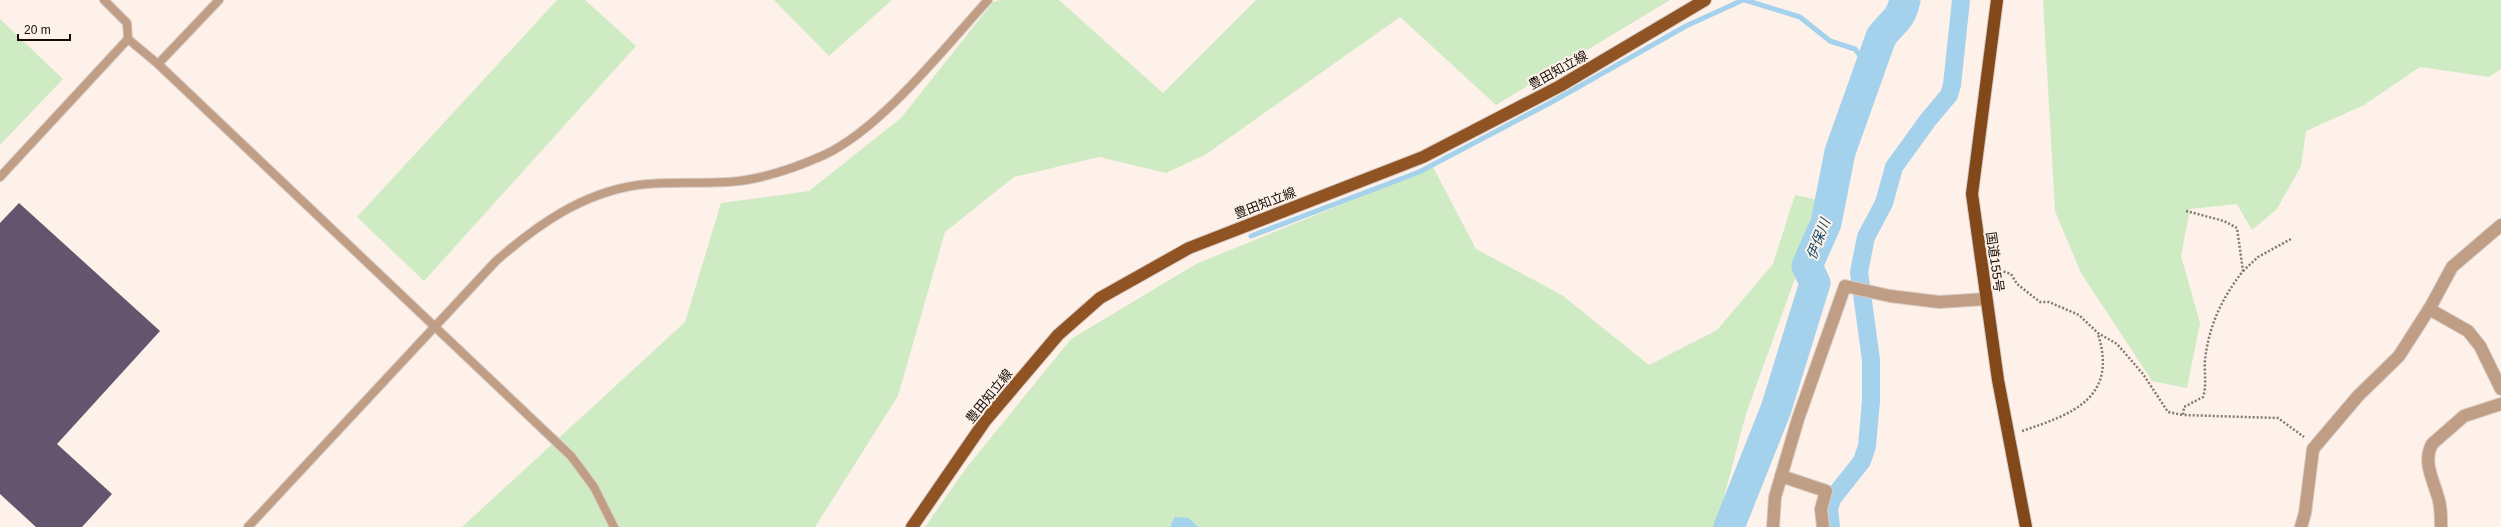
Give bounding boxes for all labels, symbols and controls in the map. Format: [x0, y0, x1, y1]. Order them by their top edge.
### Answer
scale bar [18, 16, 70, 42]
text: 20 m [24, 23, 51, 37]
street label: 豊田知立線 [1526, 48, 1590, 92]
street label: 豊田知立線 [1232, 184, 1298, 222]
water label: 伊保川 [1803, 215, 1834, 261]
street label: 国道155号 [1983, 231, 2007, 293]
street label: 豊田知立線 [963, 366, 1015, 426]

